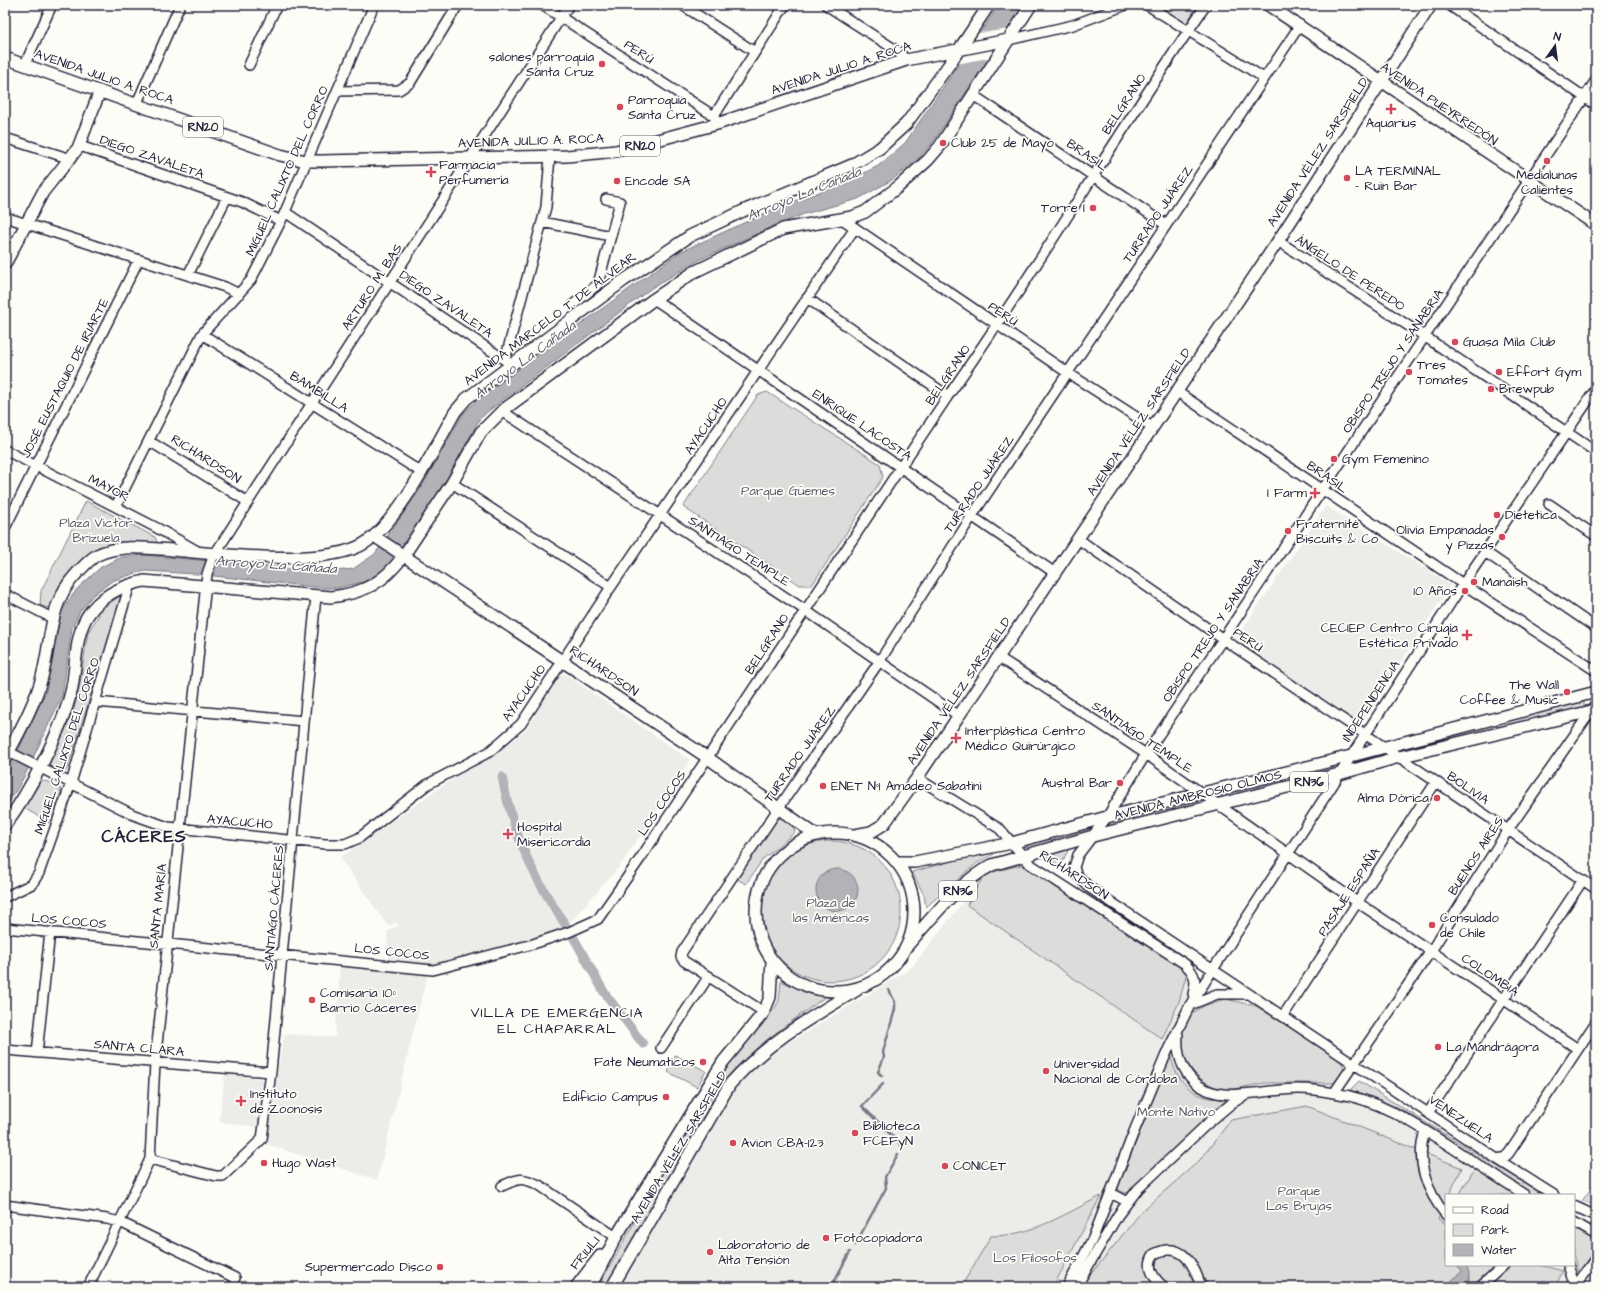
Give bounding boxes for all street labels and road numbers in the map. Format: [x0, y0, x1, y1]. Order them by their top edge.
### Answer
street label: PERÚ [620, 36, 658, 68]
street label: AVENIDA JULIO A. ROCA [769, 37, 914, 99]
street label: AVENIDA JULIO A. ROCA [32, 45, 177, 110]
street label: AVENIDA PUEYRREDÓN [1377, 58, 1501, 150]
street label: BELGRANO [1098, 70, 1151, 138]
street label: AVENIDA VÉLEZ SARSFIELD [1263, 73, 1373, 230]
street label: MIGUEL CALIXTO DEL CORRO [241, 83, 333, 259]
road number: RN20 [183, 117, 223, 137]
street label: AVENIDA JULIO A. ROCA [458, 129, 605, 153]
street label: DIEGO ZAVALETA [97, 131, 207, 183]
street label: BRASIL [1063, 135, 1111, 175]
road number: RN20 [620, 136, 660, 156]
street label: TURRADO JUÁREZ [1119, 162, 1197, 266]
street label: ÁNGELO DE PEREDO [1292, 231, 1409, 315]
street label: ARTURO M. BAS [337, 240, 407, 334]
street label: AVENIDA MARCELO T. DE ALVEAR [460, 248, 640, 390]
street label: DIEGO ZAVALETA [396, 266, 497, 342]
street label: OBISPO TREJO Y SANABRIA [1338, 285, 1448, 437]
street label: JOSÉ EUSTAQUIO DE IRIARTE [17, 295, 113, 461]
street label: PERÚ [984, 297, 1022, 331]
street label: BELGRANO [921, 341, 975, 409]
street label: AVENIDA VÉLEZ SARSFIELD [1083, 344, 1196, 499]
street label: BAMBILLA [286, 367, 352, 417]
street label: ENRIQUE LACOSTA [809, 385, 916, 465]
street label: AYACUCHO [680, 393, 732, 458]
street label: RICHARDSON [167, 430, 245, 488]
street label: TURRADO JUÁREZ [940, 432, 1018, 536]
street label: BRASIL [1303, 457, 1351, 497]
street label: MAYOR [85, 470, 133, 506]
street label: SANTIAGO TEMPLE [685, 511, 793, 591]
street label: OBISPO TREJO Y SANABRIA [1158, 554, 1268, 706]
street label: BELGRANO [741, 610, 794, 678]
street label: AVENIDA VÉLEZ SARSFIELD [903, 613, 1016, 768]
street label: PERÚ [1229, 623, 1267, 657]
street label: RICHARDSON [566, 641, 642, 701]
street label: MIGUEL CALIXTO DEL CORRO [30, 655, 104, 837]
street label: INDEPENDENCIA [1338, 656, 1405, 745]
street label: AYACUCHO [498, 661, 550, 725]
street label: SANTIAGO TEMPLE [1088, 697, 1196, 778]
street label: TURRADO JUÁREZ [760, 702, 840, 806]
street label: AVENIDA AMBROSIO OLMOS [1112, 765, 1284, 825]
street label: LOS COCOS [633, 767, 691, 839]
street label: BOLIVIA [1443, 767, 1493, 809]
road number: RN36 [1290, 772, 1328, 792]
street label: AYACUCHO [206, 810, 274, 834]
street label: BUENOS AIRES [1444, 813, 1508, 899]
street label: PASAJE ESPAÑA [1314, 844, 1385, 940]
street label: SANTIAGO CÁCERES [260, 845, 288, 971]
street label: RICHARDSON [1036, 846, 1112, 904]
street label: SANTA MARÍA [145, 862, 171, 949]
road number: RN36 [939, 881, 977, 901]
street label: LOS COCOS [31, 909, 107, 933]
street label: LOS COCOS [354, 939, 430, 965]
street label: COLOMBIA [1458, 949, 1523, 1001]
street label: SANTA CLARA [93, 1035, 186, 1061]
street label: AVENIDA VÉLEZ SARSFIELD [626, 1067, 732, 1226]
street label: VENEZUELA [1425, 1091, 1497, 1148]
street label: FRIULI [566, 1232, 604, 1274]

